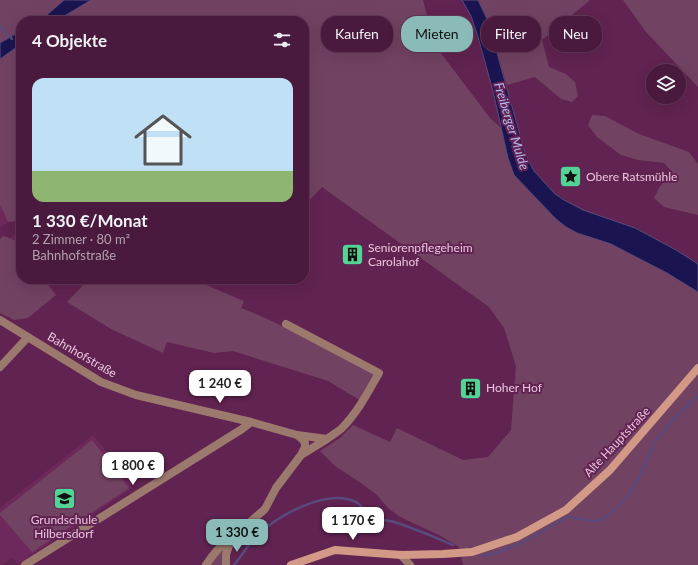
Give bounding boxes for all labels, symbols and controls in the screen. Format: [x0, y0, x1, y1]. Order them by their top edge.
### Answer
chip: Kaufen [321, 16, 393, 52]
chip: Mieten [401, 16, 473, 52]
chip: Filter [481, 16, 541, 52]
chip: Neu [549, 16, 602, 52]
icon: filters [271, 29, 293, 51]
text: 4 Objekte [32, 30, 107, 51]
map controls [646, 64, 686, 104]
button: layers [646, 64, 686, 104]
water label: Freiberger Mulde [491, 80, 533, 172]
icon: home [127, 104, 199, 176]
place icon: Obere Ratsmühle [557, 164, 583, 190]
place label: Obere Ratsmühle [586, 169, 677, 184]
text: 1 330 €/Monat [32, 210, 147, 231]
text: 2 Zimmer · 80 m² [32, 231, 130, 247]
place label: Seniorenpflegeheim Carolahof [368, 240, 473, 269]
building icon: Seniorenpflegeheim Carolahof [339, 242, 365, 268]
text: Bahnhofstraße [32, 247, 116, 263]
street label: Bahnhofstraße [45, 329, 120, 380]
pin: 1 240 € [183, 370, 257, 404]
text: 1 240 € [198, 375, 242, 391]
building icon: Hoher Hof [458, 375, 484, 401]
place label: Hoher Hof [486, 380, 543, 395]
street label: Alte Hauptstraße [580, 404, 653, 480]
pin: 1 800 € [96, 452, 170, 486]
text: 1 800 € [111, 457, 155, 473]
school or university icon: Grundschule Hilbersdorf [51, 486, 77, 512]
pin: 1 170 € [316, 507, 390, 541]
place label: Grundschule Hilbersdorf [31, 512, 97, 541]
text: 1 170 € [331, 512, 375, 528]
pin: 1 330 € [200, 519, 274, 553]
text: 1 330 € [215, 524, 259, 540]

